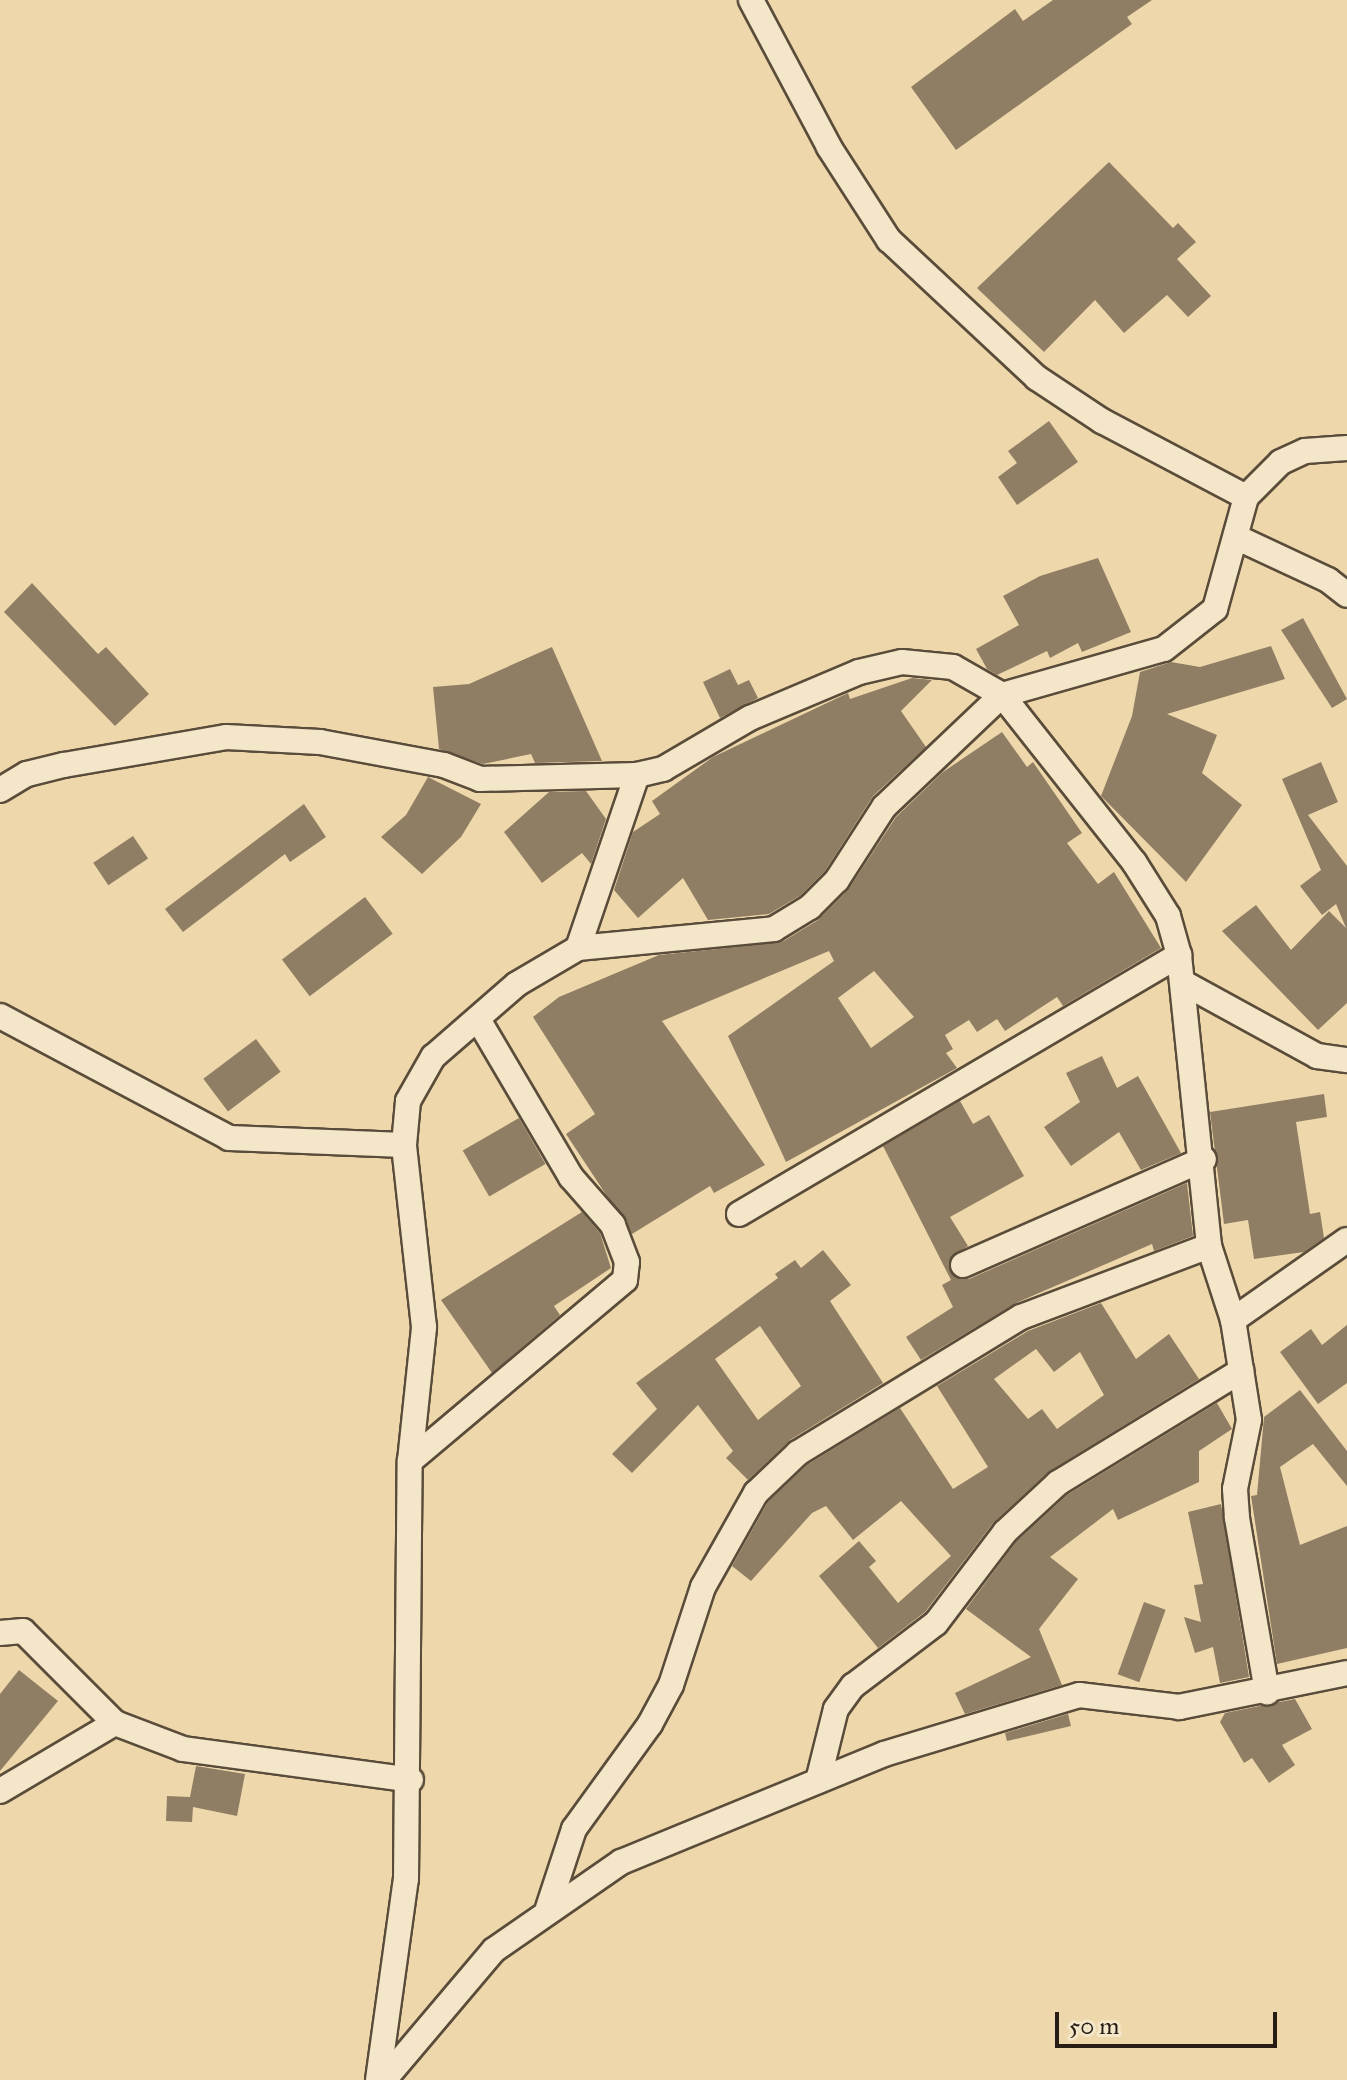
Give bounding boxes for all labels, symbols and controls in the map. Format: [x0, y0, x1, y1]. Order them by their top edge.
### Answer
scale bar [1059, 1996, 1281, 2046]
text: 50 m [1069, 2011, 1119, 2041]

